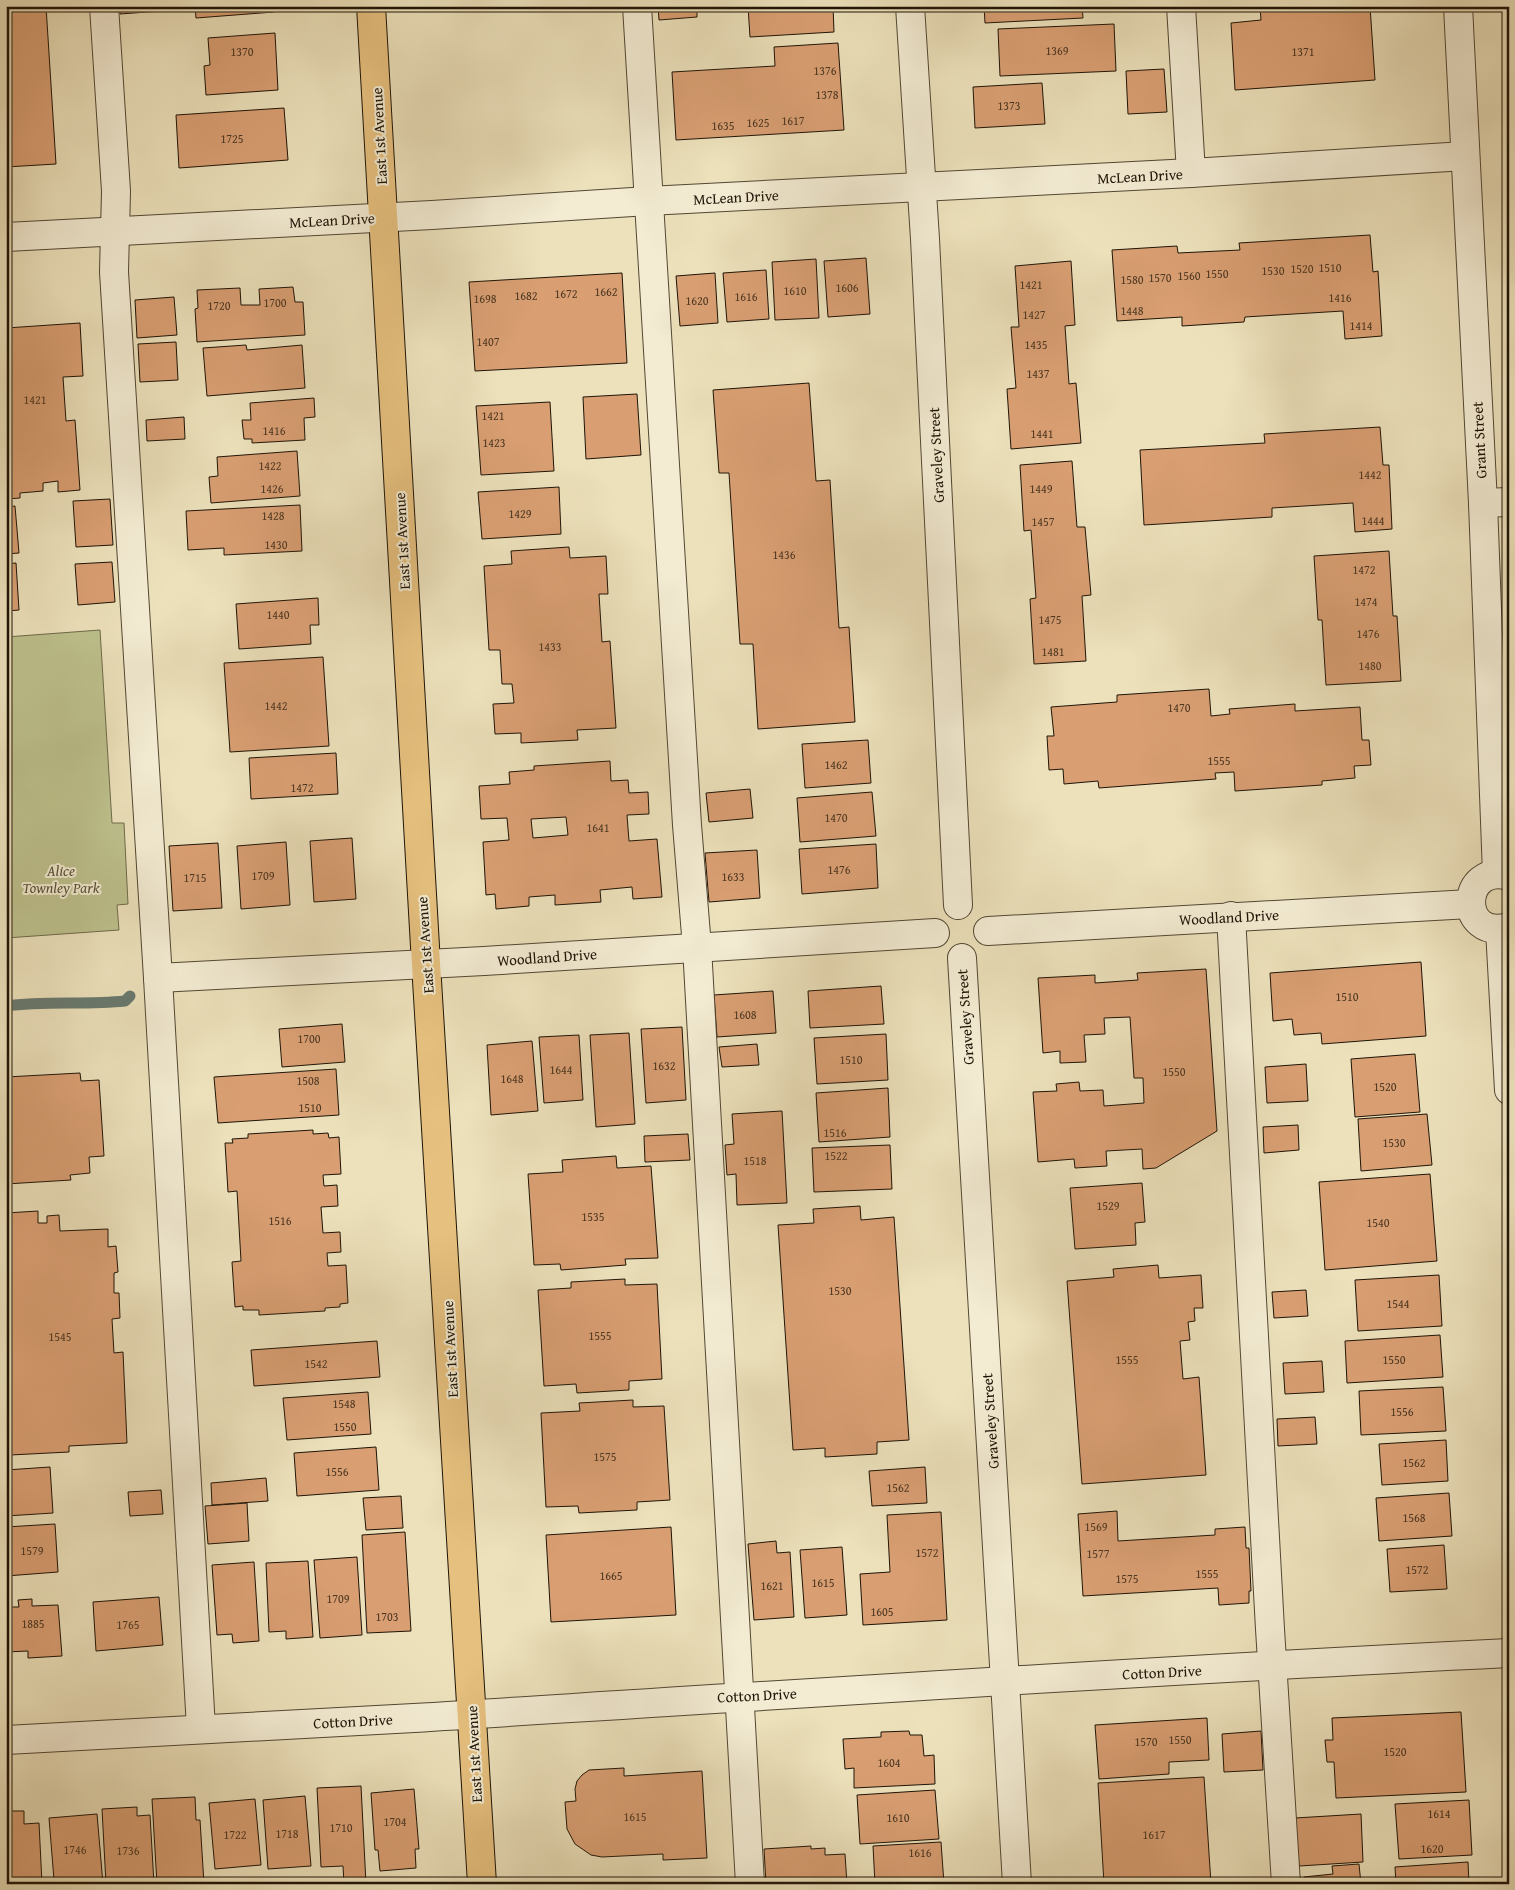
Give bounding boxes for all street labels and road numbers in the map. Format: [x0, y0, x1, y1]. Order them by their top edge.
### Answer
street label: East 1st Avenue [366, 87, 392, 185]
street label: McLean Drive [1097, 163, 1183, 189]
street label: McLean Drive [693, 184, 779, 210]
street label: McLean Drive [289, 207, 375, 233]
street label: Grant Street [1466, 400, 1491, 479]
street label: Graveley Street [923, 406, 949, 503]
street label: East 1st Avenue [389, 492, 415, 590]
street label: East 1st Avenue [411, 896, 439, 994]
street label: Woodland Drive [1178, 904, 1280, 930]
street label: Woodland Drive [496, 943, 598, 971]
street label: Graveley Street [951, 968, 979, 1066]
street label: East 1st Avenue [437, 1300, 463, 1398]
street label: Graveley Street [976, 1372, 1004, 1470]
street label: Cotton Drive [1122, 1659, 1202, 1685]
street label: Cotton Drive [717, 1682, 797, 1708]
street label: East 1st Avenue [461, 1705, 487, 1803]
street label: Cotton Drive [313, 1708, 393, 1734]

